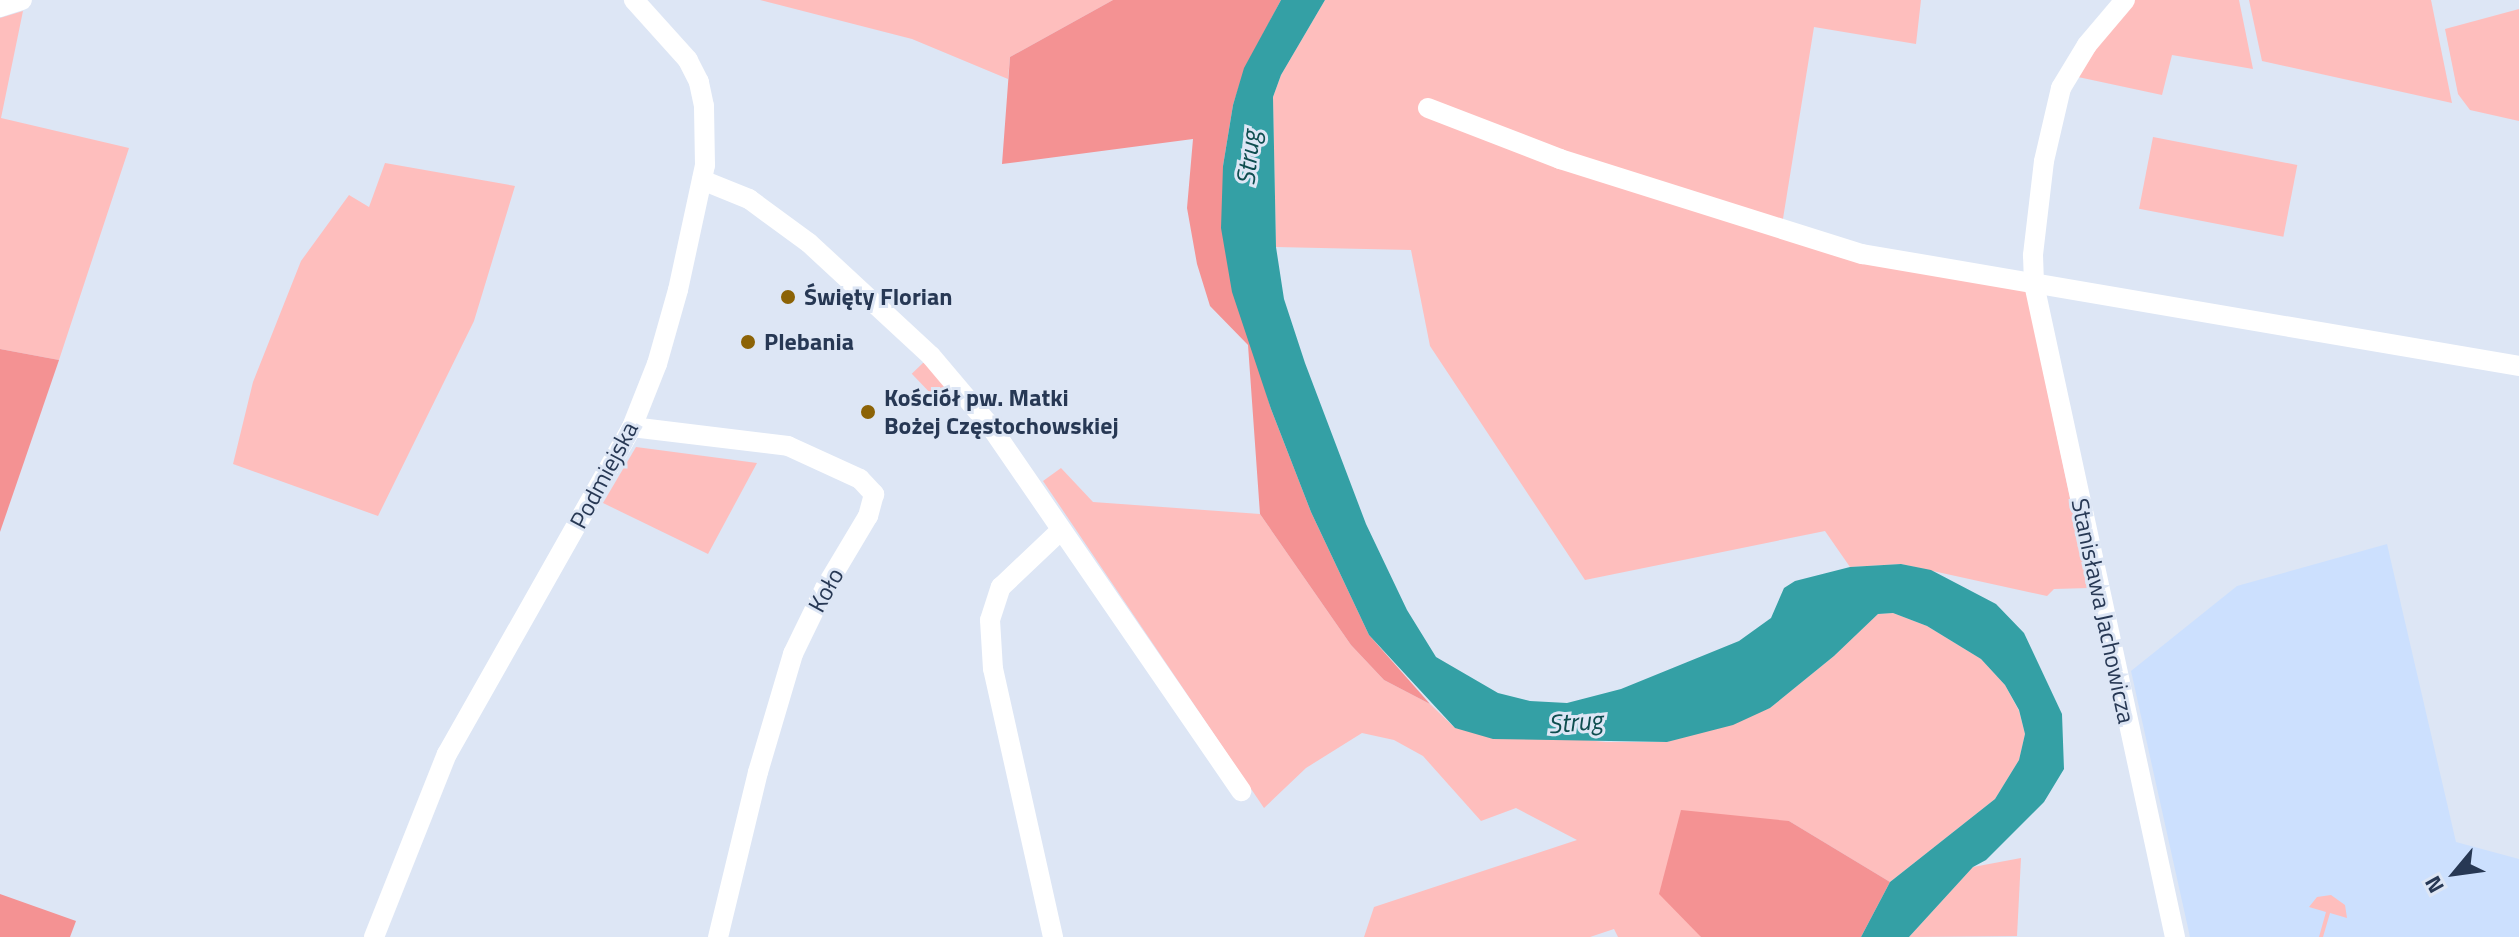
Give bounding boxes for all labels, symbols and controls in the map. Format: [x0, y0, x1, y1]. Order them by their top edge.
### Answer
water label: Strug [1230, 129, 1266, 187]
place label: Święty Florian [804, 283, 953, 311]
marker: Święty Florian [779, 288, 797, 306]
place label: Plebania [764, 328, 854, 356]
marker: Plebania [739, 333, 757, 351]
place label: Kościół pw. Matki Bożej Częstochowskiej [884, 384, 1119, 440]
marker: Kościół pw. Matki Bożej Częstochowskiej [859, 403, 877, 421]
street label: Podmiejska [564, 417, 644, 533]
street label: Stanisława Jachowicza [2065, 496, 2141, 726]
street label: Koło [802, 563, 850, 617]
water label: Strug [1546, 704, 1604, 740]
north arrow [2415, 833, 2495, 913]
text: N [2415, 870, 2453, 900]

